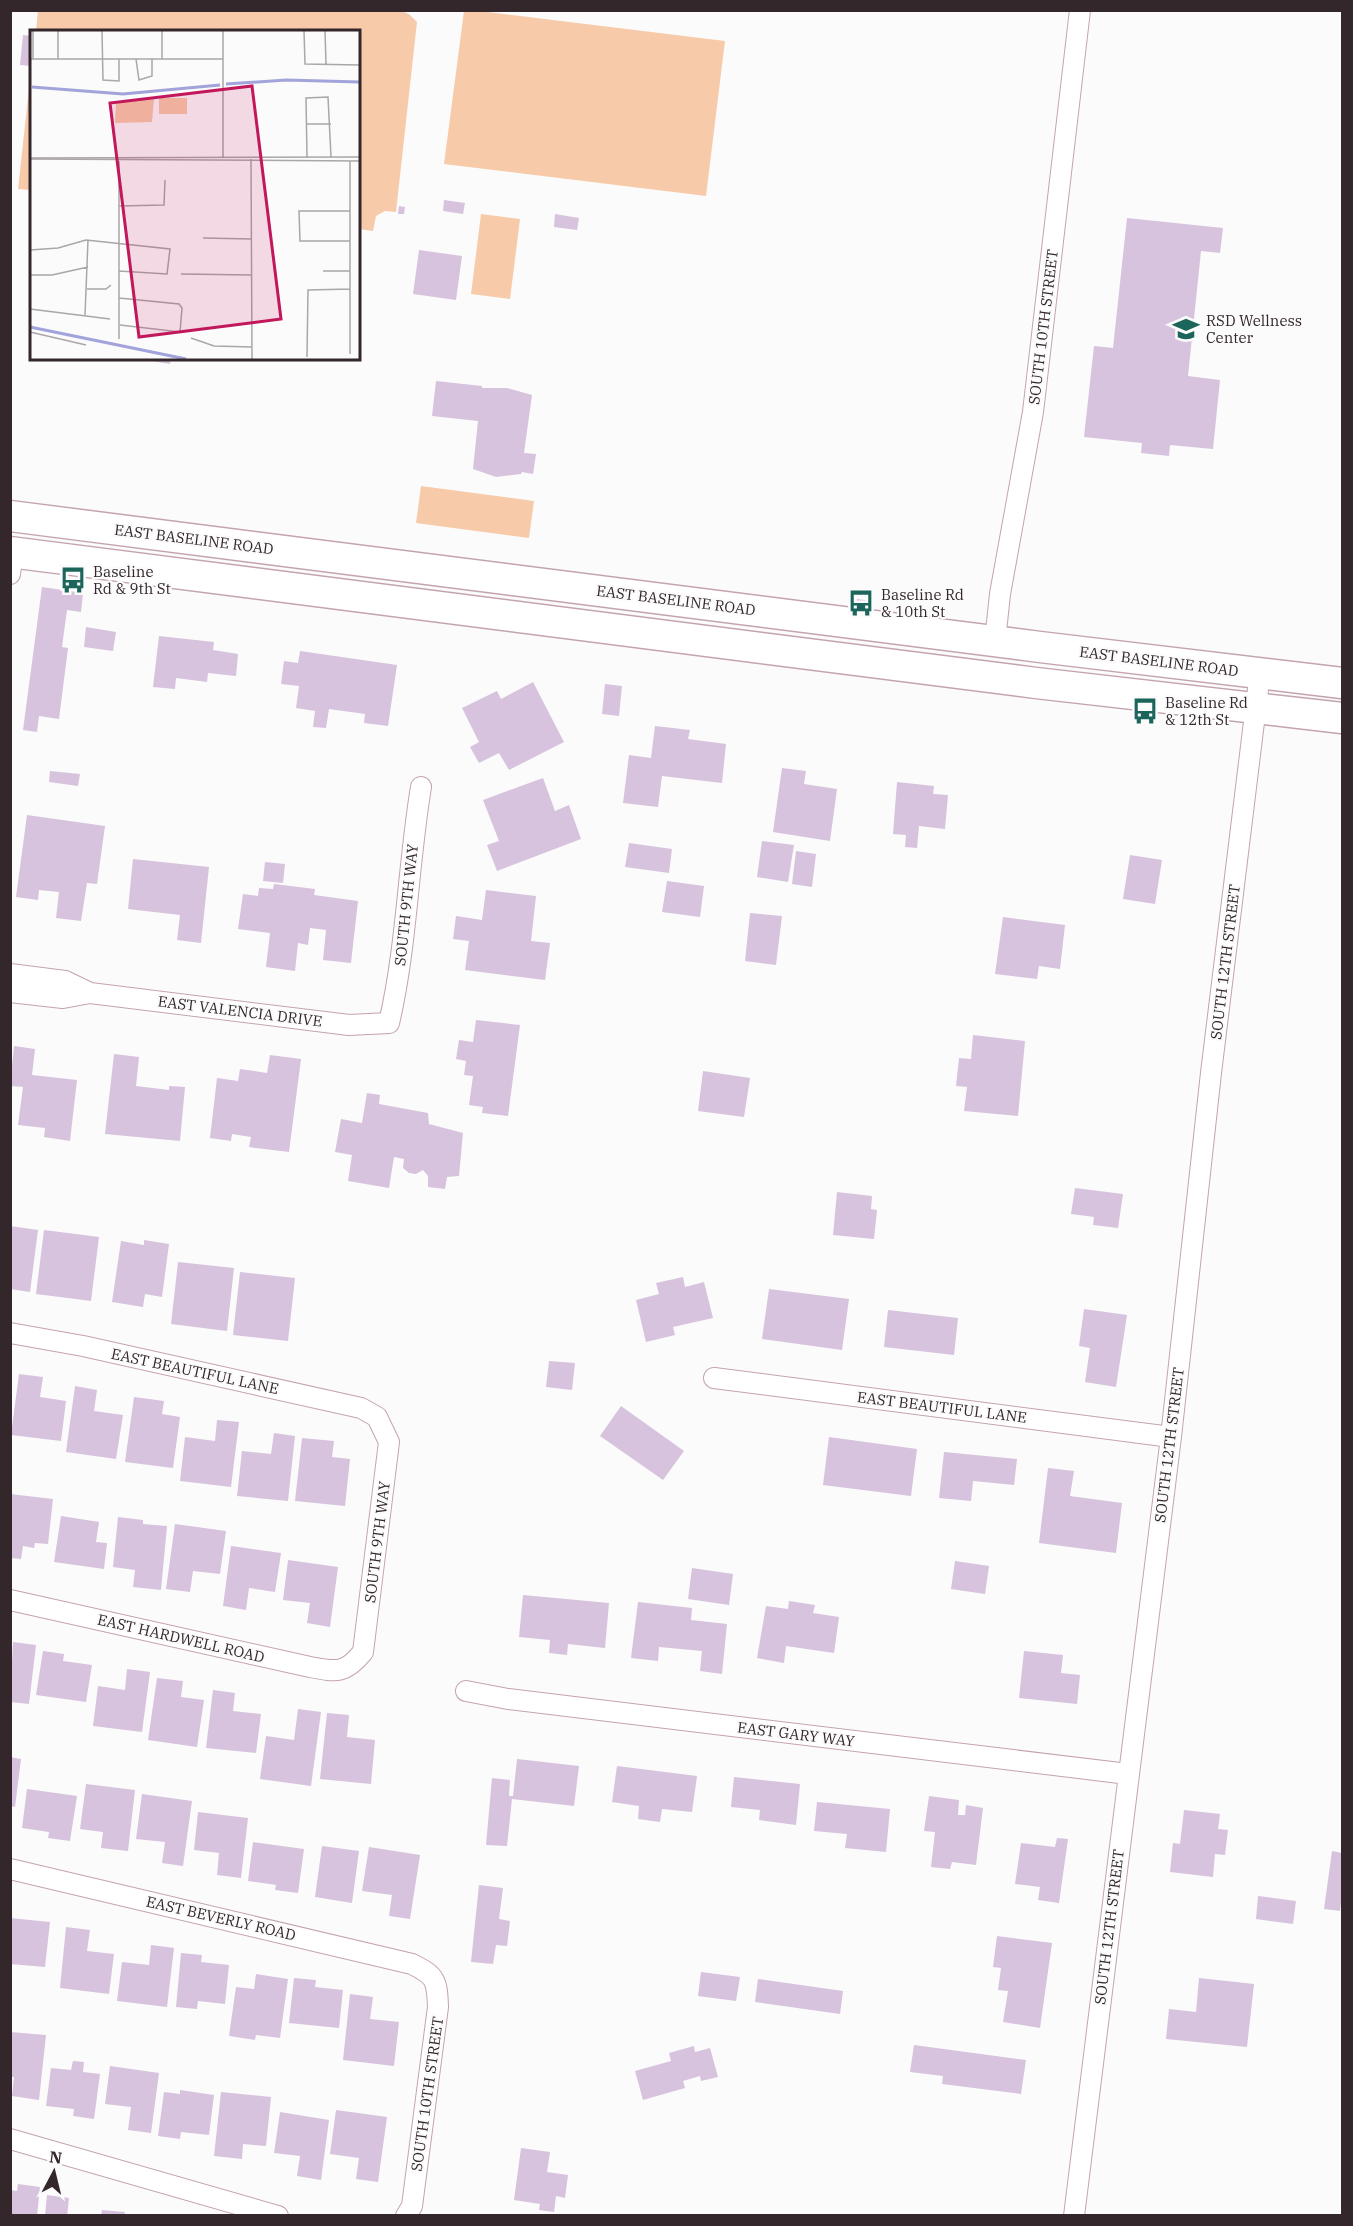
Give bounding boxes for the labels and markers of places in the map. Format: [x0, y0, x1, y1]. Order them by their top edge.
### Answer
place label: RSD Wellness Center [1206, 311, 1302, 347]
school or university icon: RSD Wellness Center [1171, 314, 1201, 344]
place label: Baseline Rd & 9th St [93, 562, 171, 598]
bus stop icon: Baseline Rd & 9th St [58, 565, 88, 595]
place label: Baseline Rd & 10th St [881, 585, 964, 621]
bus stop icon: Baseline Rd & 10th St [846, 588, 876, 618]
place label: Baseline Rd & 12th St [1165, 693, 1248, 729]
bus stop icon: Baseline Rd & 12th St [1130, 696, 1160, 726]

